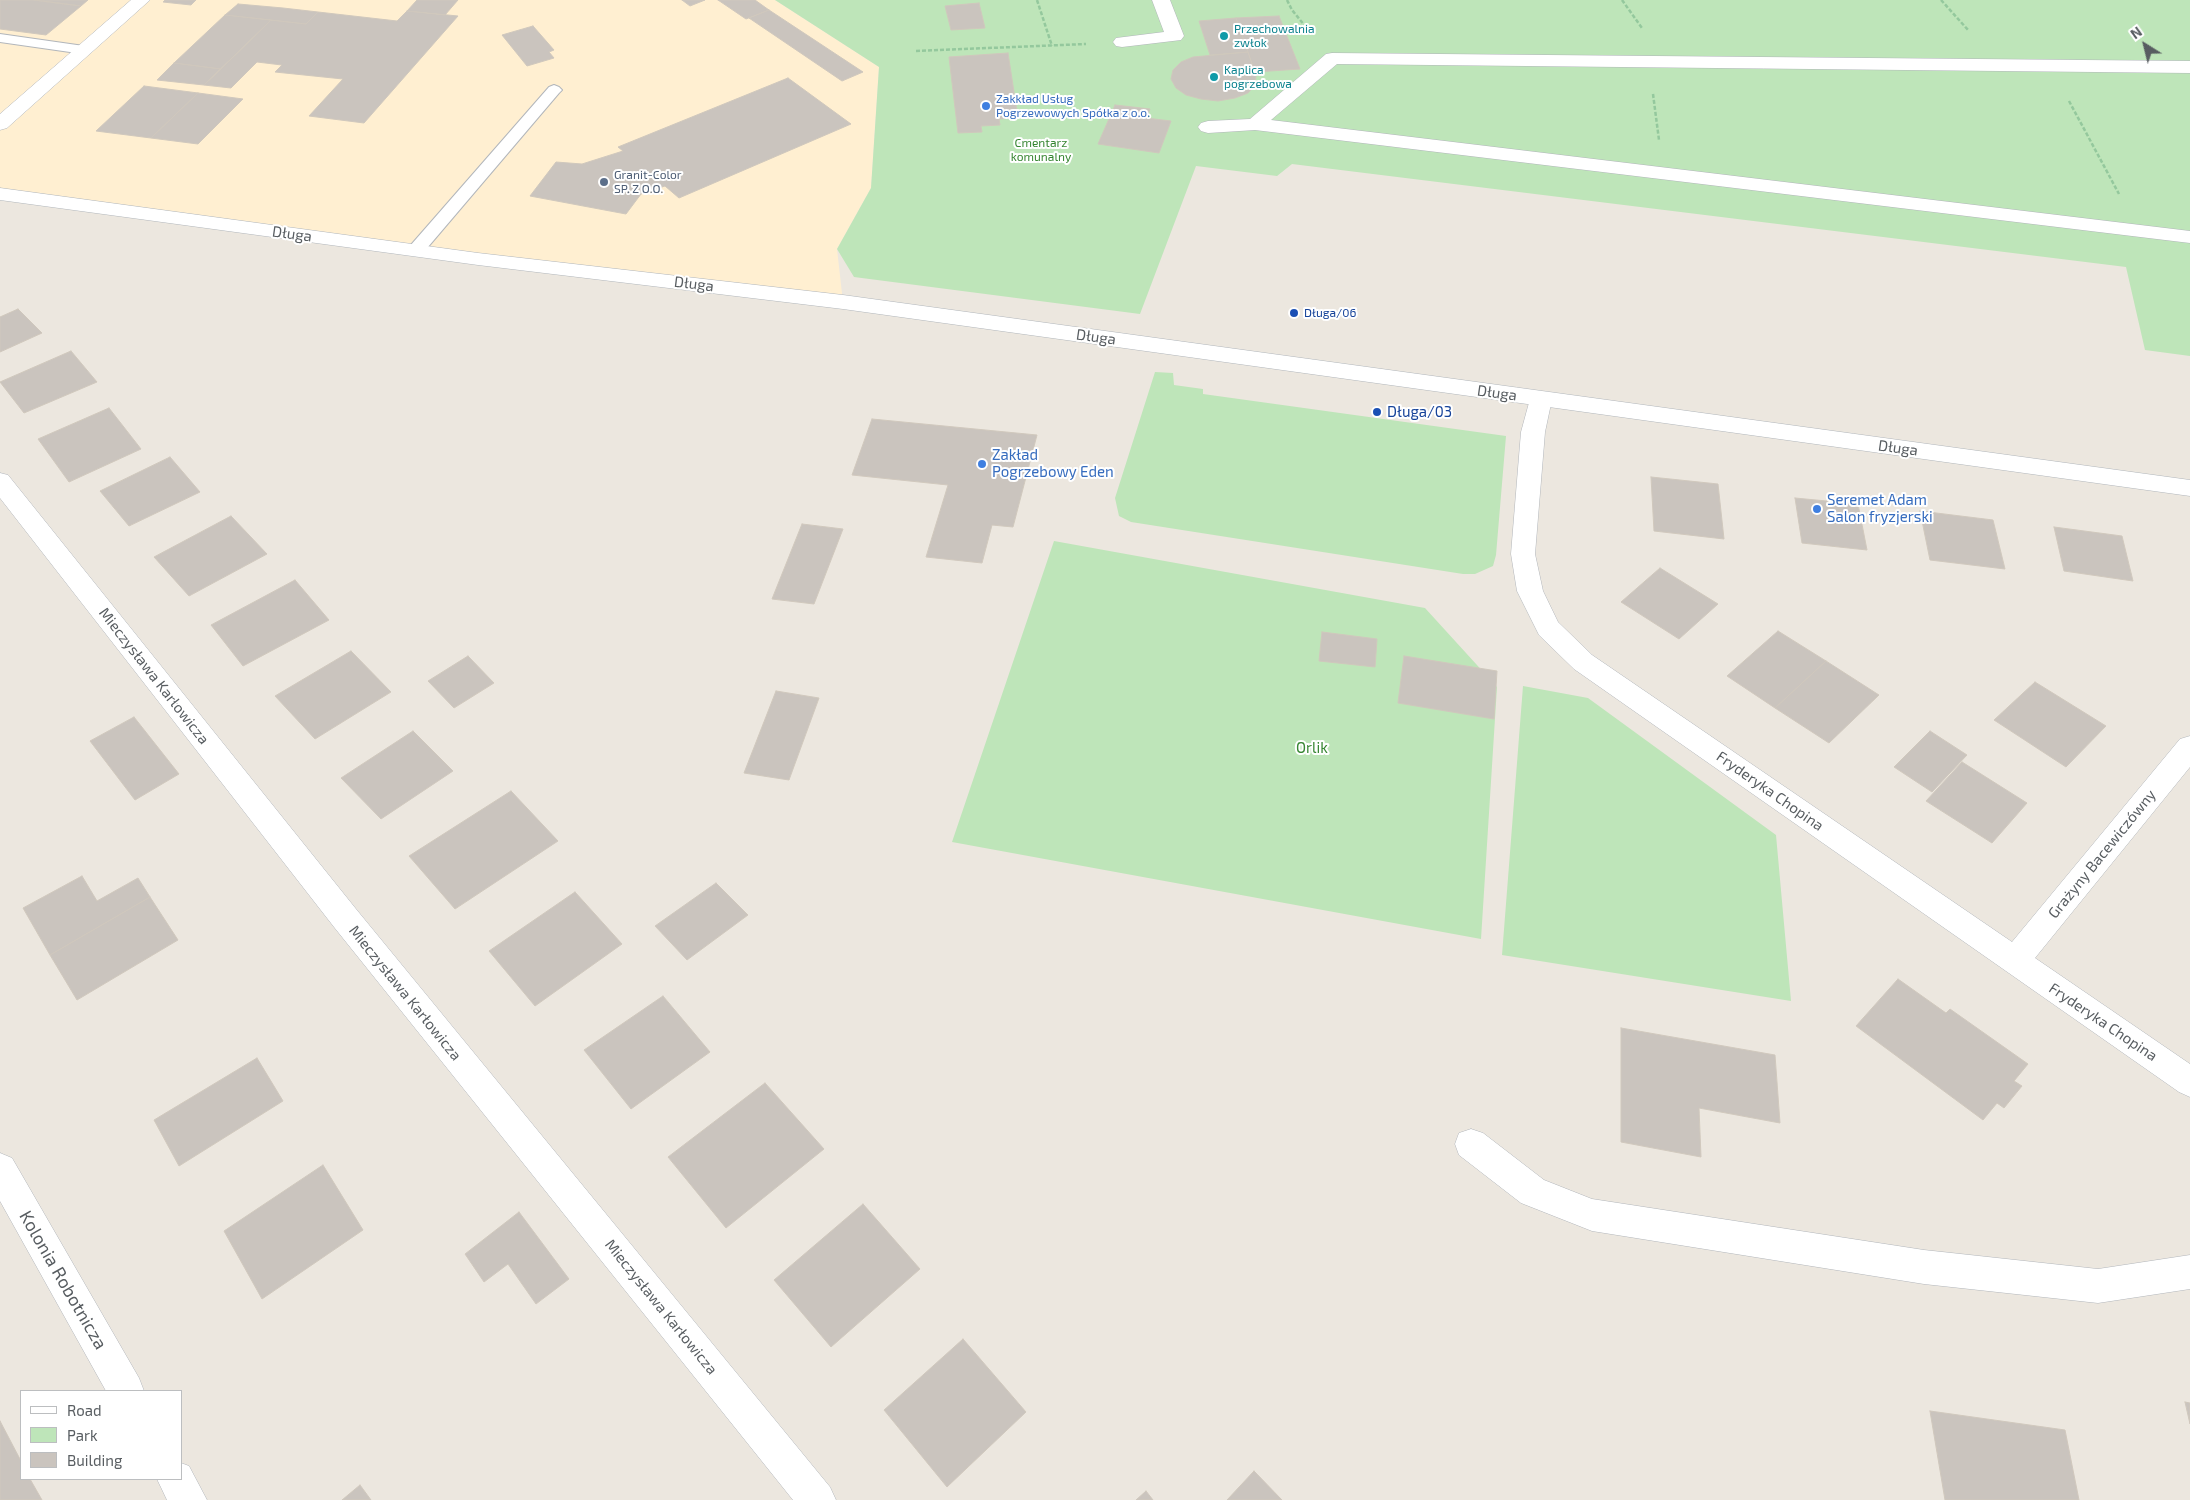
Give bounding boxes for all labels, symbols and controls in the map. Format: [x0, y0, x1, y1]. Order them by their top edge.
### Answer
north arrow [2120, 20, 2170, 70]
place label: Przechowalnia zwłok [1234, 22, 1315, 50]
text: N [2127, 23, 2145, 42]
marker: Przechowalnia zwłok [1218, 30, 1230, 42]
place label: Kaplica pogrzebowa [1224, 63, 1292, 91]
marker: Kaplica pogrzebowa [1208, 71, 1220, 83]
place label: Zakkład Usług Pogrzewowych Spółka z o.o. [996, 92, 1150, 120]
marker: Zakkład Usług Pogrzewowych Spółka z o.o. [980, 100, 992, 112]
park label: Cmentarz komunalny [1011, 136, 1071, 164]
place label: Granit-Color SP. Z O.O. [614, 168, 682, 196]
marker: Granit-Color SP. Z O.O. [598, 176, 610, 188]
street label: Długa [271, 222, 313, 246]
street label: Długa [673, 273, 715, 295]
place label: Długa/06 [1304, 306, 1356, 320]
marker: Długa/06 [1288, 307, 1300, 319]
street label: Długa [1075, 325, 1117, 349]
street label: Długa [1476, 381, 1518, 405]
place label: Długa/03 [1387, 403, 1452, 421]
marker: Długa/03 [1371, 406, 1383, 418]
street label: Długa [1877, 436, 1919, 460]
place label: Zakład Pogrzebowy Eden [992, 446, 1114, 481]
marker: Zakład Pogrzebowy Eden [976, 458, 988, 470]
place label: Seremet Adam Salon fryzjerski [1827, 491, 1933, 526]
marker: Seremet Adam Salon fryzjerski [1811, 503, 1823, 515]
street label: Mieczysława Karłowicza [95, 604, 213, 748]
park label: Orlik [1296, 739, 1328, 757]
street label: Fryderyka Chopina [1713, 747, 1827, 835]
street label: Grażyny Bacewiczówny [2044, 786, 2160, 922]
street label: Mieczysława Karłowicza [345, 922, 465, 1064]
street label: Fryderyka Chopina [2045, 979, 2161, 1065]
street label: Kolonia Robotnicza [15, 1207, 111, 1353]
street label: Mieczysława Karłowicza [601, 1236, 721, 1378]
legend [20, 1390, 182, 1480]
text: Road [67, 1401, 102, 1419]
text: Park [67, 1426, 98, 1444]
text: Building [67, 1451, 122, 1469]

